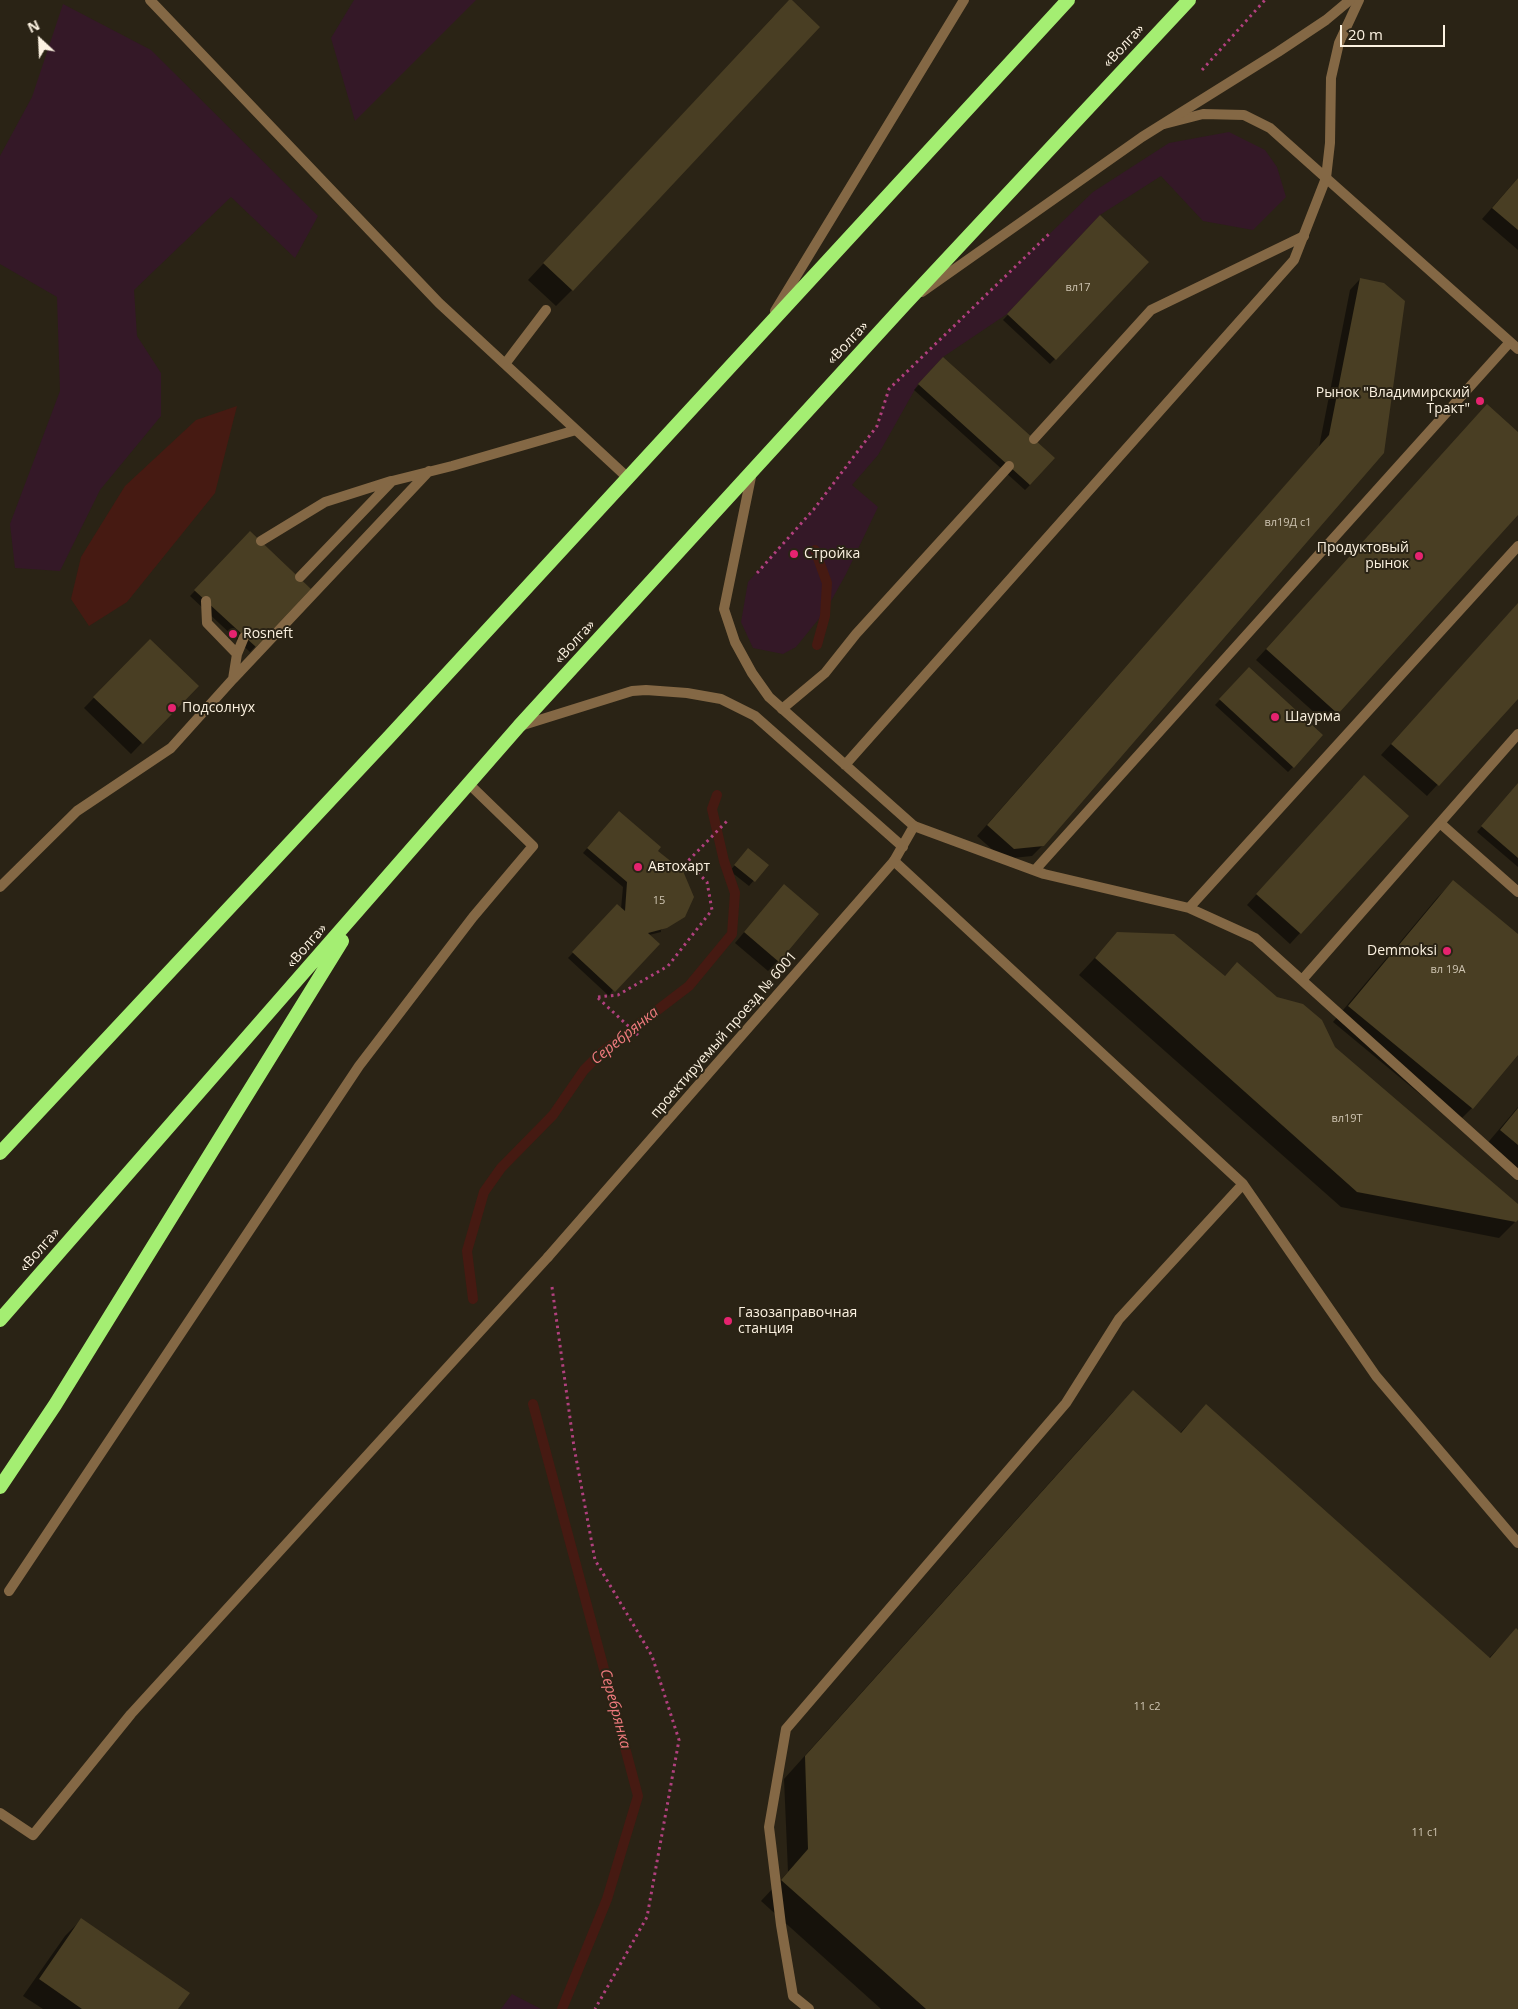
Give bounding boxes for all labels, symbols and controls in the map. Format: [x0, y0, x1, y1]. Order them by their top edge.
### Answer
north arrow [15, 15, 65, 65]
text: N [24, 15, 43, 37]
scale bar [1343, 15, 1448, 47]
street label: «Волга» [1100, 21, 1148, 71]
text: 20 m [1348, 24, 1383, 44]
house number: вл17 [1065, 281, 1091, 295]
street label: «Волга» [824, 318, 872, 368]
place label: Рынок "Владимирский Тракт" [1316, 385, 1470, 418]
marker: Рынок "Владимирский Тракт" [1474, 395, 1486, 407]
house number: вл19Д с1 [1264, 516, 1312, 530]
place label: Продуктовый рынок [1317, 540, 1409, 572]
place label: Стройка [804, 546, 860, 562]
marker: Стройка [788, 548, 800, 560]
marker: Продуктовый рынок [1413, 550, 1425, 562]
street label: «Волга» [551, 617, 599, 667]
place label: Rosneft [243, 626, 293, 642]
marker: Rosneft [227, 628, 239, 640]
place label: Подсолнух [182, 700, 255, 716]
marker: Подсолнух [166, 702, 178, 714]
place label: Шаурма [1285, 709, 1341, 725]
marker: Шаурма [1269, 711, 1281, 723]
place label: Автохарт [648, 859, 710, 875]
marker: Автохарт [632, 861, 644, 873]
house number: 15 [653, 894, 665, 908]
street label: «Волга» [283, 920, 331, 972]
place label: Demmoksi [1367, 943, 1437, 959]
marker: Demmoksi [1441, 945, 1453, 957]
street label: проектируемый проезд № 6001 [647, 948, 801, 1122]
house number: вл 19А [1430, 963, 1466, 977]
water label: Серебрянка [588, 1003, 662, 1069]
house number: вл19Т [1331, 1112, 1363, 1126]
street label: «Волга» [16, 1224, 64, 1276]
place label: Газозаправочная станция [738, 1305, 857, 1338]
marker: Газозаправочная станция [722, 1315, 734, 1327]
water label: Серебрянка [596, 1667, 634, 1751]
house number: 11 с2 [1134, 1700, 1160, 1714]
house number: 11 с1 [1412, 1826, 1438, 1840]

